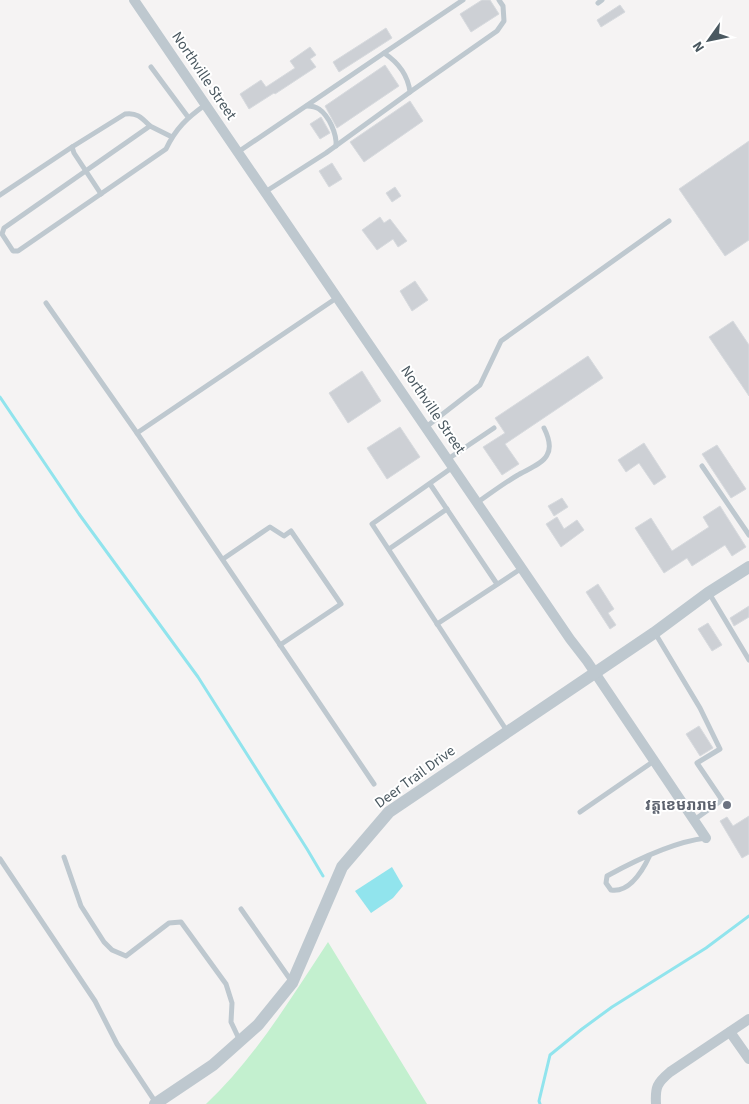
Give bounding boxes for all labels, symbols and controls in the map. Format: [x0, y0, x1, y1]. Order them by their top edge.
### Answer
north arrow [684, 15, 734, 65]
street label: Northville Street [167, 28, 241, 124]
text: N [688, 37, 710, 56]
street label: Northville Street [396, 362, 470, 458]
street label: Deer Trail Drive [370, 741, 460, 813]
place label: វត្តខេមរារាម [645, 795, 717, 816]
marker: វត្តខេមរារាម [721, 799, 733, 811]

